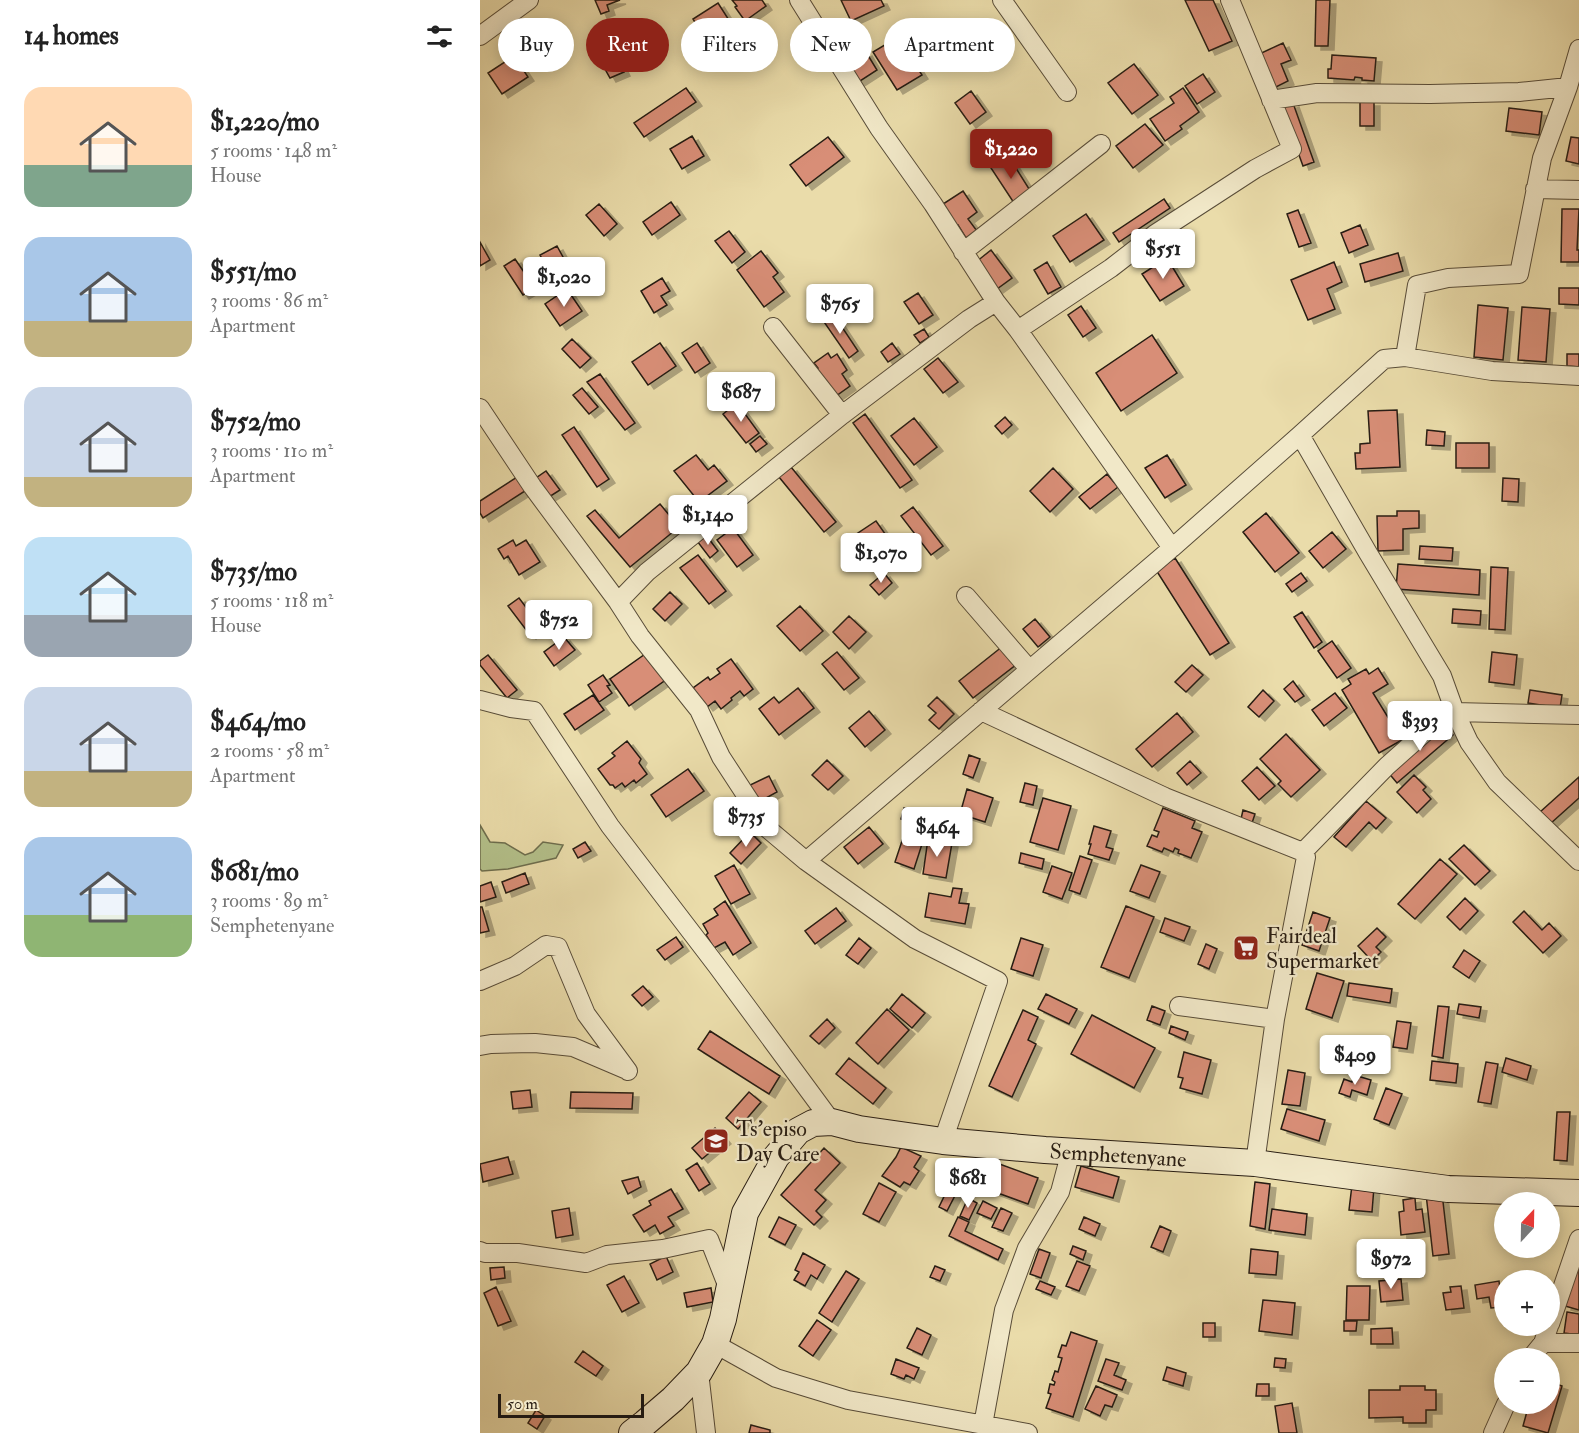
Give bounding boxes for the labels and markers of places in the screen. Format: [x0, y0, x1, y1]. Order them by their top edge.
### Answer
pin: $1,220 [962, 129, 1060, 180]
pin: $551 [1127, 229, 1199, 280]
pin: $1,020 [515, 257, 613, 308]
pin: $765 [804, 284, 876, 335]
pin: $687 [705, 372, 777, 423]
pin: $1,140 [659, 495, 757, 546]
pin: $1,070 [832, 533, 930, 584]
pin: $752 [523, 600, 595, 651]
pin: $393 [1384, 701, 1456, 752]
pin: $735 [710, 797, 782, 848]
pin: $464 [901, 807, 973, 858]
place label: Fairdeal Supermarket [1266, 922, 1379, 976]
supermarket icon: Fairdeal Supermarket [1231, 933, 1261, 963]
pin: $409 [1319, 1035, 1391, 1086]
place label: Ts'episo Day Care [736, 1115, 819, 1168]
school or university icon: Ts'episo Day Care [701, 1126, 731, 1156]
pin: $681 [932, 1158, 1004, 1209]
pin: $972 [1355, 1239, 1427, 1290]

